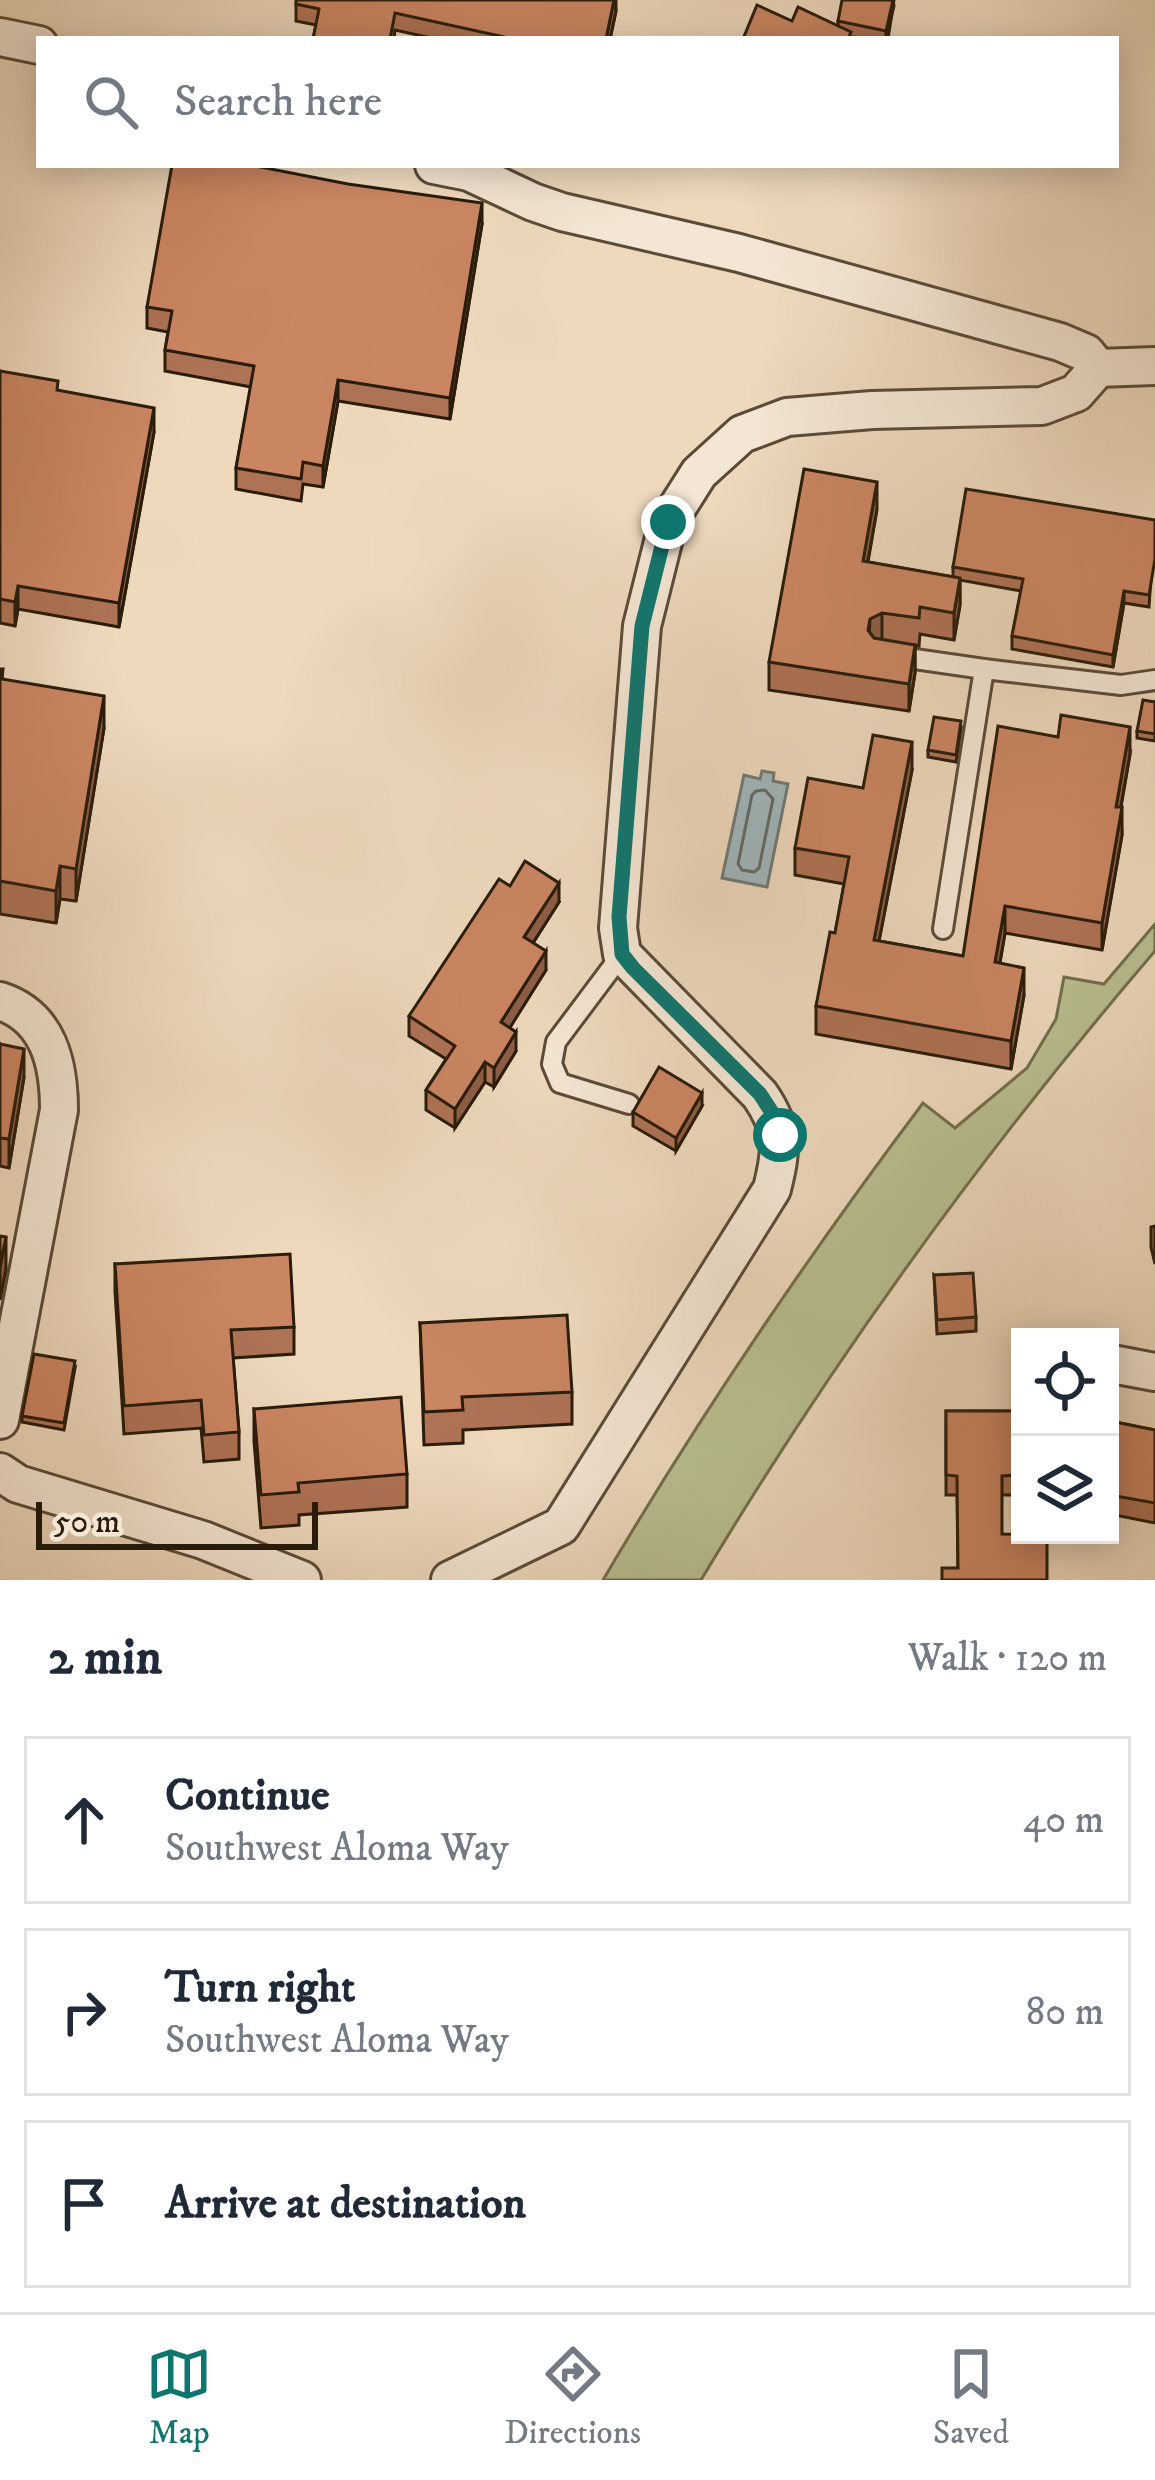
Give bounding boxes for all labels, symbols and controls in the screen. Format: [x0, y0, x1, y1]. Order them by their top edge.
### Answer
search box [36, 36, 1119, 168]
icon: search [78, 69, 144, 135]
text: Search here [174, 74, 382, 130]
route end [641, 495, 695, 549]
route start [753, 1108, 807, 1162]
map controls [1011, 1328, 1119, 1544]
button: locate [1011, 1328, 1119, 1436]
button: layers [1011, 1436, 1119, 1544]
scale bar [36, 1496, 318, 1549]
text: 50 m [54, 1502, 120, 1543]
text: 2 min [48, 1626, 162, 1690]
text: Walk · 120 m [908, 1634, 1107, 1683]
text: Continue [165, 1768, 330, 1824]
icon: ahead [51, 1787, 117, 1853]
text: 40 m [1023, 1796, 1104, 1845]
text: Southwest Aloma Way [165, 1824, 509, 1873]
text: Turn right [165, 1960, 355, 2016]
icon: right [51, 1979, 117, 2045]
text: 80 m [1026, 1988, 1104, 2037]
text: Southwest Aloma Way [165, 2016, 509, 2065]
icon: arrive [51, 2171, 117, 2237]
text: Arrive at destination [165, 2176, 526, 2232]
tab: Map [146, 2341, 212, 2454]
tab: Directions [504, 2341, 641, 2454]
tab: Saved [933, 2341, 1009, 2454]

